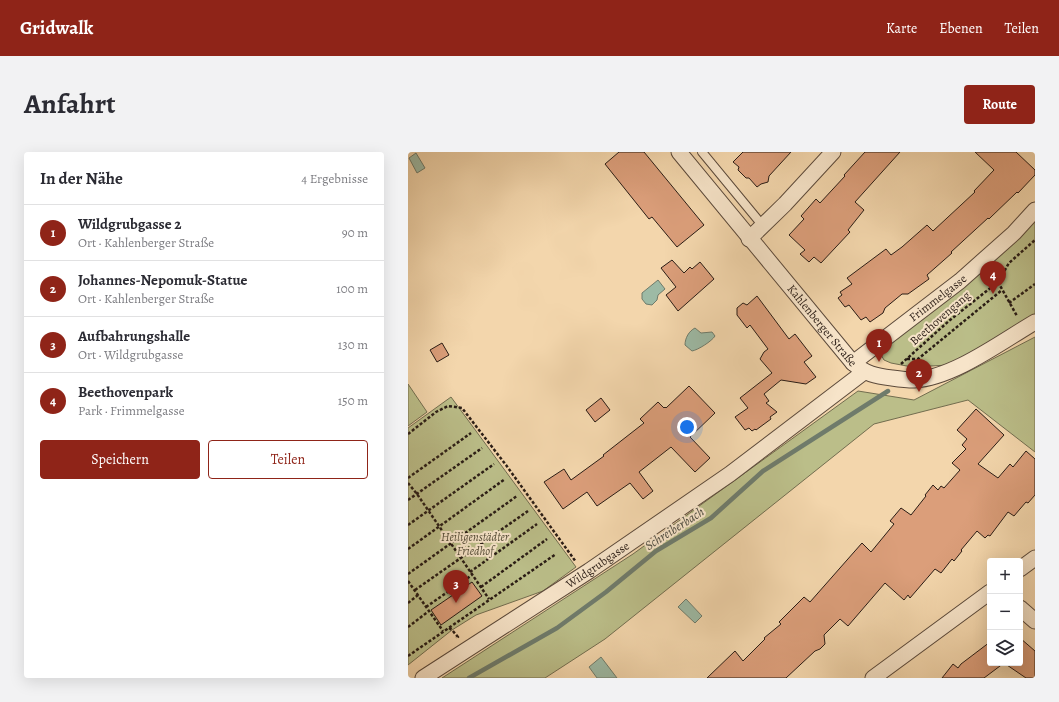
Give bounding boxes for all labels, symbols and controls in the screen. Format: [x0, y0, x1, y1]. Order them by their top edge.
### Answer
text: Gridwalk [20, 15, 93, 41]
text: Karte [886, 19, 917, 38]
text: Ebenen [939, 19, 983, 38]
text: Teilen [1005, 19, 1039, 38]
text: Anfahrt [24, 85, 116, 123]
button: Route [964, 85, 1035, 124]
text: In der Nähe [40, 167, 123, 190]
text: 4 Ergebnisse [301, 170, 368, 187]
text: Wildgrubgasse 2 [78, 214, 182, 234]
text: 1 [51, 224, 55, 241]
text: 90 m [342, 224, 368, 241]
text: Ort · Kahlenberger Straße [78, 234, 214, 251]
pin: 4 [980, 261, 1006, 294]
text: Johannes-Nepomuk-Statue [78, 270, 248, 290]
street label: Frimmelgasse [906, 271, 970, 325]
text: 2 [50, 280, 56, 297]
text: 100 m [336, 280, 368, 297]
street label: Kahlenberger Straße [784, 281, 861, 370]
street label: Beethovengang [906, 287, 974, 349]
text: Ort · Kahlenberger Straße [78, 290, 214, 307]
text: Aufbahrungshalle [78, 326, 190, 346]
pin: 1 [866, 329, 892, 362]
text: 3 [50, 336, 56, 353]
text: 130 m [338, 336, 368, 353]
text: Ort · Wildgrubgasse [78, 346, 183, 363]
pin: 2 [906, 359, 932, 392]
text: Beethovenpark [78, 382, 173, 402]
text: 4 [50, 392, 56, 409]
text: 150 m [338, 392, 368, 409]
text: Park · Frimmelgasse [78, 402, 184, 419]
your location [677, 417, 697, 437]
button: Speichern [40, 440, 200, 479]
button: Teilen [208, 440, 368, 479]
water label: Schreiberbach [641, 503, 707, 554]
park label: Heiligenstädter Friedhof [441, 529, 510, 559]
street label: Wildgrubgasse [562, 538, 632, 592]
map controls [987, 558, 1023, 666]
button: + [987, 558, 1023, 594]
pin: 3 [443, 570, 469, 603]
button: − [987, 594, 1023, 630]
button: layers [987, 630, 1023, 666]

